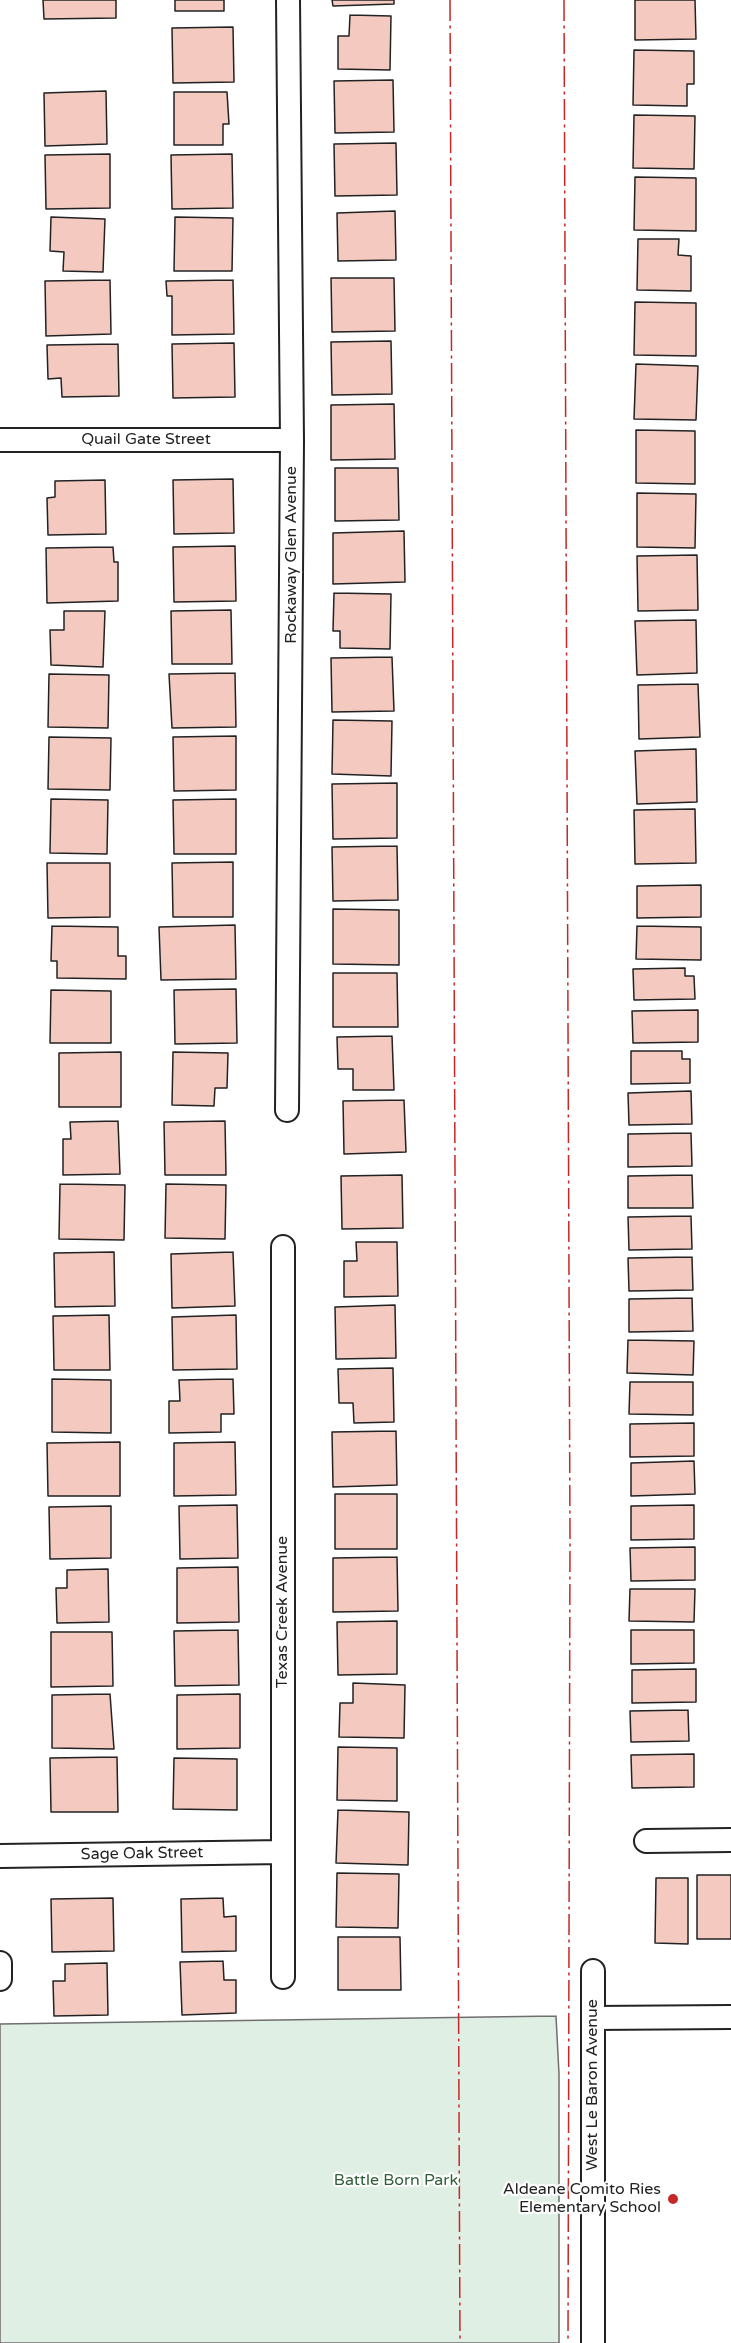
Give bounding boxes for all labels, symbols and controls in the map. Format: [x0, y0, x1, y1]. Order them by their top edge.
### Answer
street label: Quail Gate Street [81, 430, 211, 450]
street label: Rockaway Glen Avenue [282, 466, 302, 644]
street label: Texas Creek Avenue [273, 1536, 293, 1688]
street label: Sage Oak Street [81, 1843, 203, 1865]
street label: West Le Baron Avenue [583, 1999, 603, 2171]
park label: Battle Born Park [334, 2171, 458, 2191]
place label: Aldeane Comito Ries Elementary School [503, 2180, 661, 2218]
marker: Aldeane Comito Ries Elementary School [666, 2192, 680, 2206]

